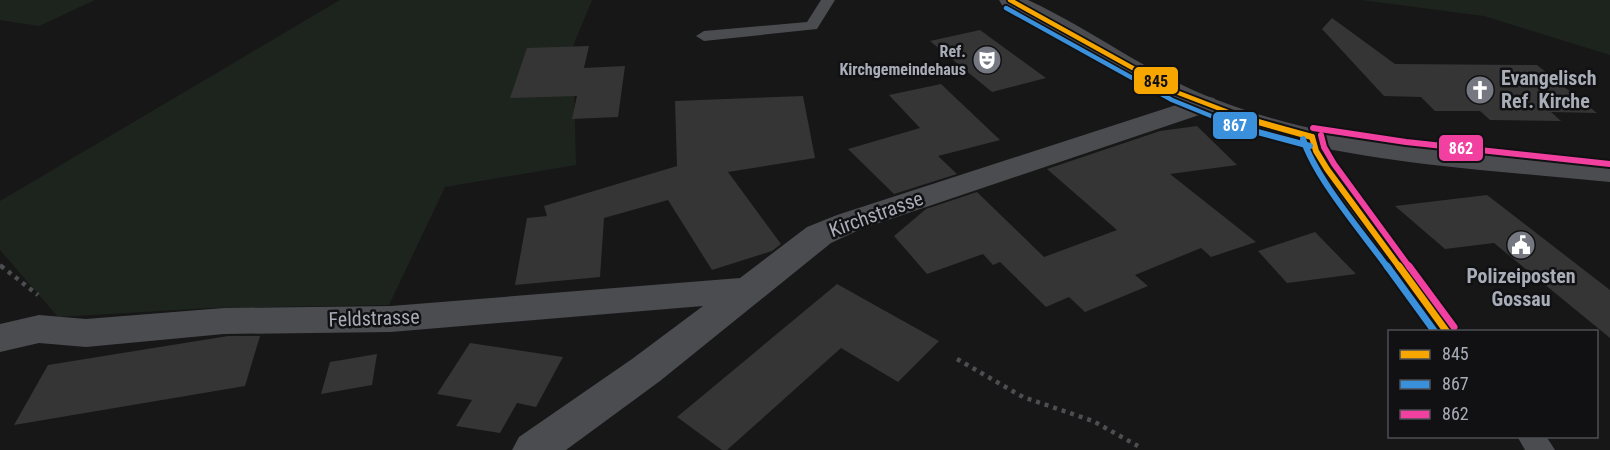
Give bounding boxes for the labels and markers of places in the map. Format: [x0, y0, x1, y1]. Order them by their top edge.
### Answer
place label: Ref. Kirchgemeindehaus [839, 42, 966, 79]
theatre icon: Ref. Kirchgemeindehaus [971, 44, 1003, 76]
place label: Evangelisch Ref. Kirche [1501, 66, 1597, 113]
church icon: Evangelisch Ref. Kirche [1464, 74, 1496, 106]
public building icon: Polizeiposten Gossau [1505, 229, 1537, 261]
place label: Polizeiposten Gossau [1466, 264, 1576, 311]

